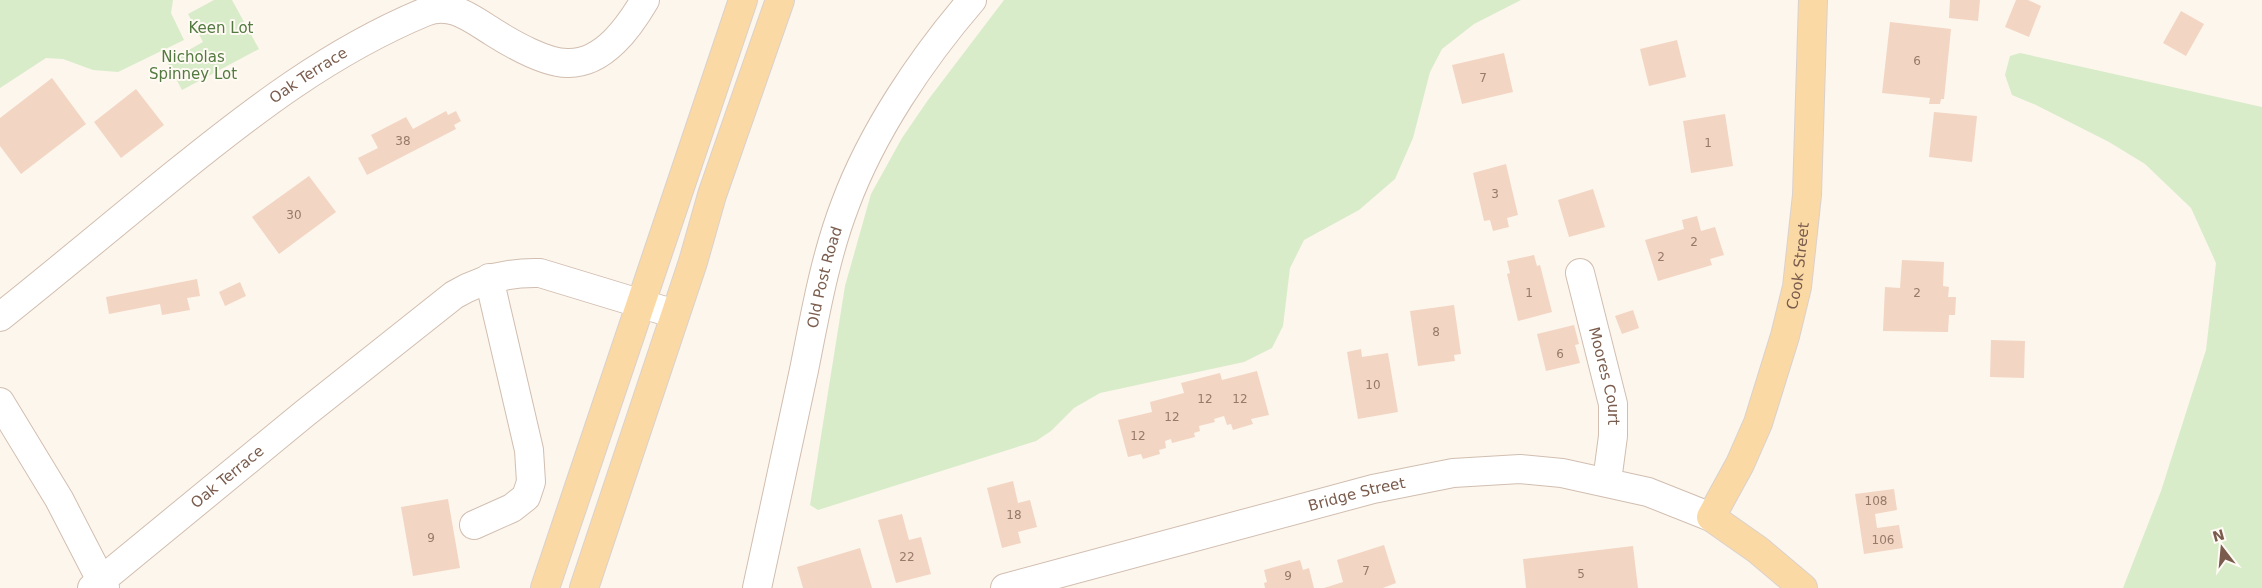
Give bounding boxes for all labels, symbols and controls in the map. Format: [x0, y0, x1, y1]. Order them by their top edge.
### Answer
park label: Keen Lot [189, 19, 254, 37]
street label: Oak Terrace [266, 44, 350, 107]
park label: Nicholas Spinney Lot [149, 48, 237, 83]
house number: 6 [1913, 54, 1921, 68]
house number: 7 [1479, 71, 1487, 85]
house number: 38 [395, 134, 411, 148]
house number: 1 [1704, 136, 1712, 150]
house number: 3 [1491, 187, 1499, 201]
house number: 30 [286, 208, 302, 222]
street label: Cook Street [1783, 221, 1813, 312]
street label: Old Post Road [803, 224, 846, 330]
house number: 2 [1690, 235, 1698, 249]
house number: 2 [1657, 250, 1665, 264]
house number: 1 [1525, 286, 1533, 300]
house number: 2 [1913, 286, 1921, 300]
house number: 8 [1432, 325, 1440, 339]
street label: Moores Court [1585, 325, 1622, 425]
house number: 6 [1556, 347, 1564, 361]
house number: 10 [1365, 378, 1381, 392]
house number: 12 [1197, 392, 1213, 406]
house number: 12 [1232, 392, 1248, 406]
house number: 12 [1164, 410, 1180, 424]
house number: 12 [1130, 429, 1146, 443]
street label: Oak Terrace [187, 442, 267, 512]
street label: Bridge Street [1306, 474, 1407, 515]
house number: 108 [1865, 494, 1887, 508]
house number: 18 [1006, 508, 1022, 522]
north arrow [2197, 523, 2247, 573]
text: N [2211, 526, 2226, 545]
house number: 9 [427, 531, 435, 545]
house number: 106 [1872, 533, 1894, 547]
house number: 22 [899, 550, 915, 564]
house number: 7 [1362, 564, 1370, 578]
house number: 5 [1577, 567, 1585, 581]
house number: 9 [1284, 569, 1292, 583]

